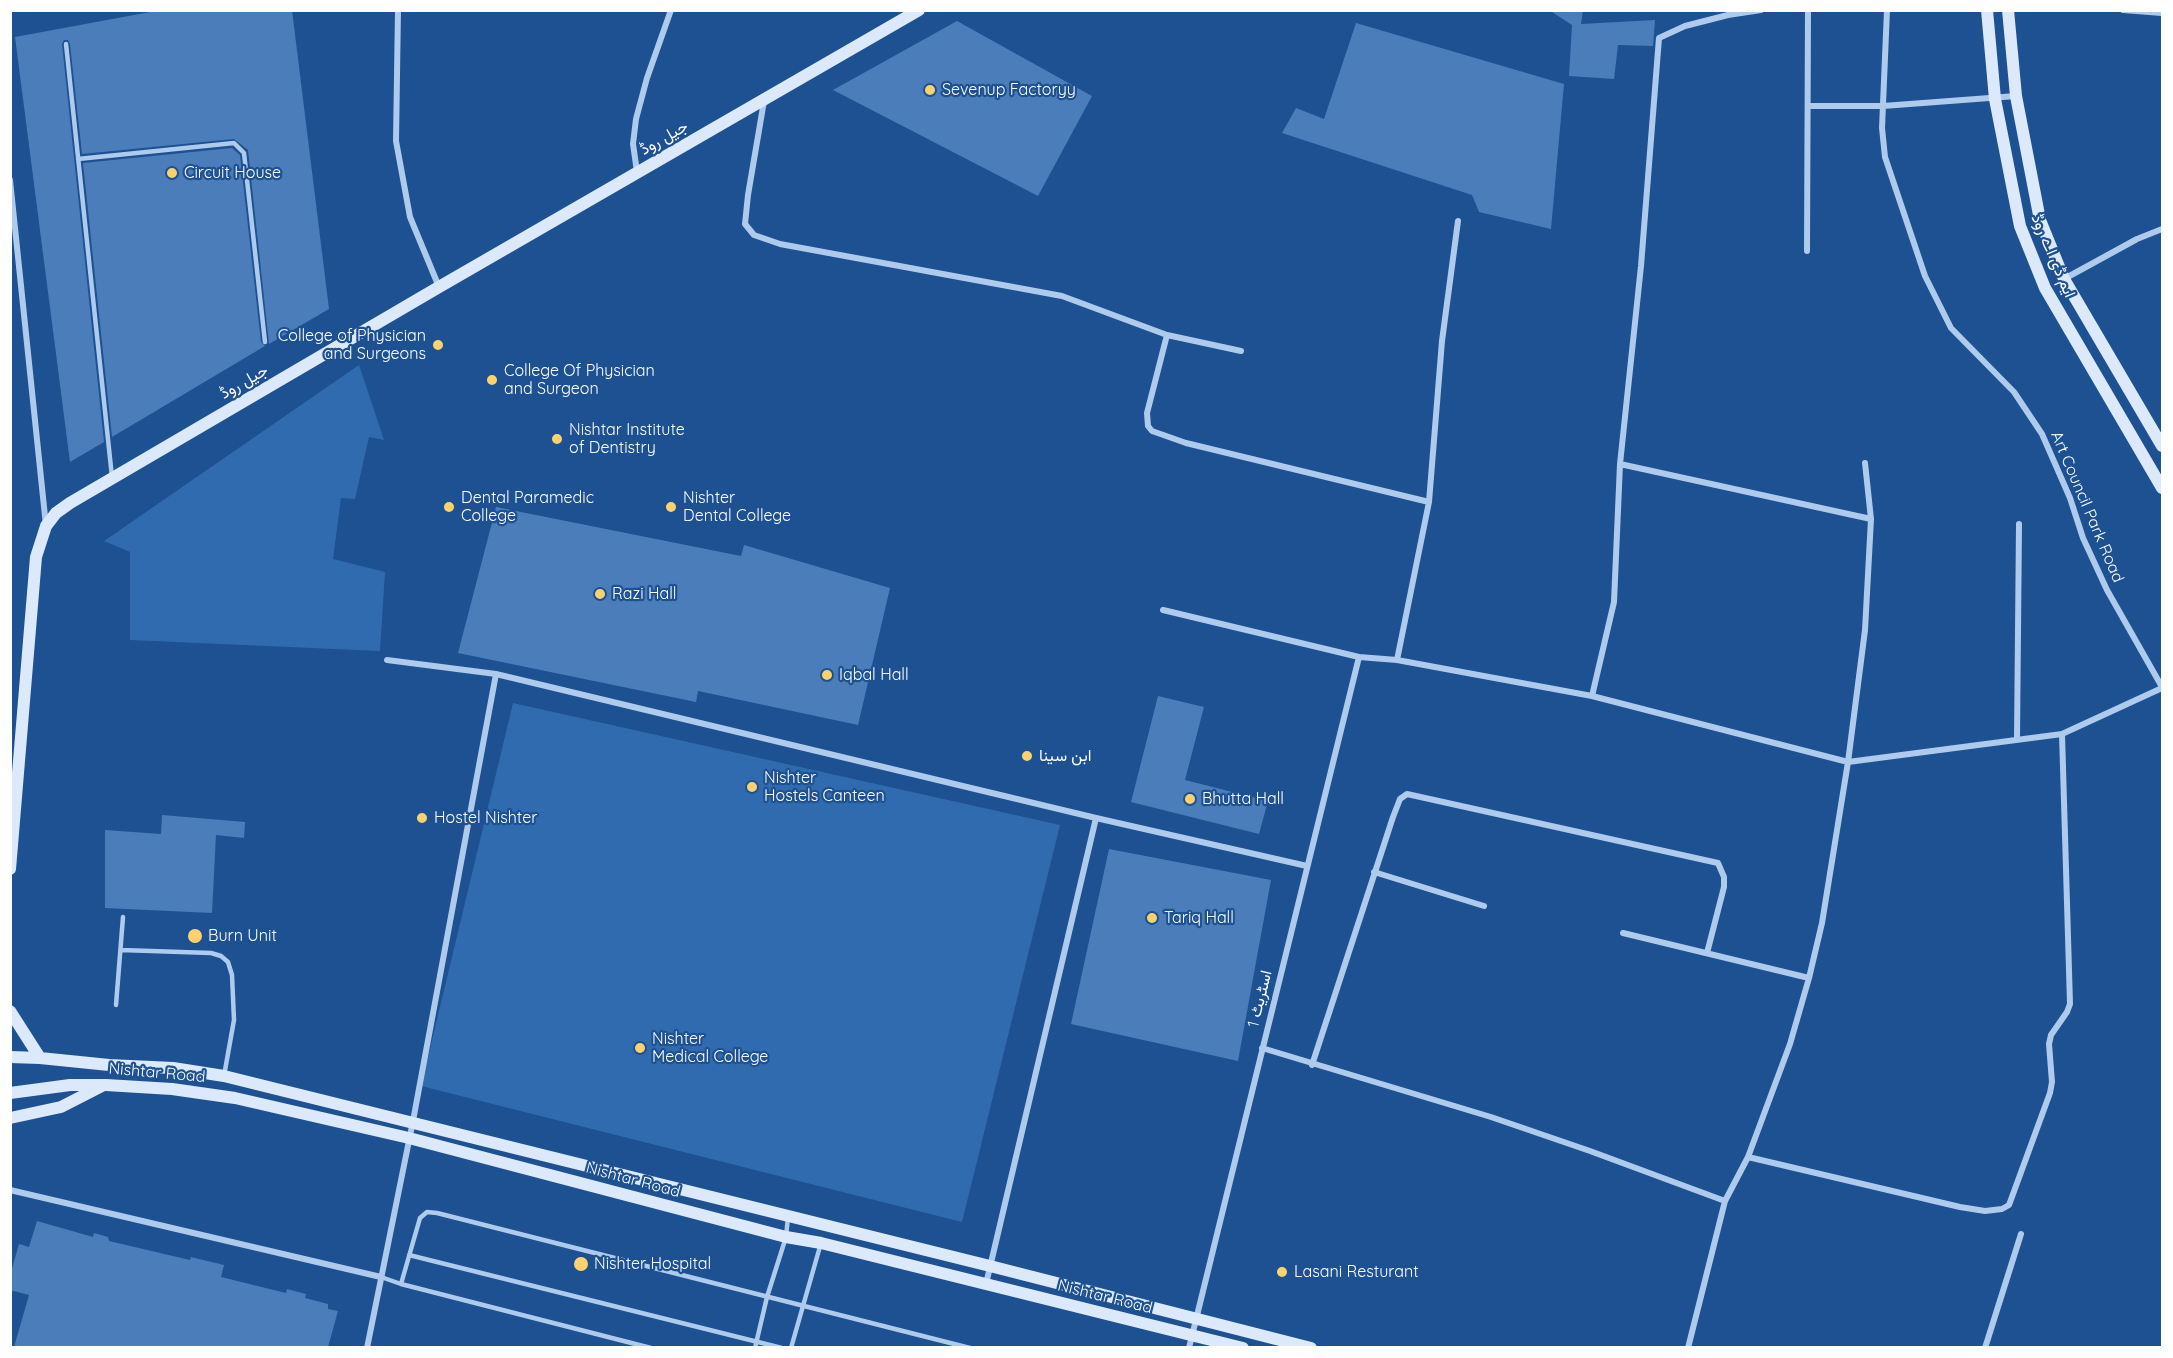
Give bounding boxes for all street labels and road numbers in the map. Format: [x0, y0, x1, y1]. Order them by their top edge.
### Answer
street label: جیل روڈ [637, 117, 691, 159]
street label: ایم ڈی اے روڈ [2027, 211, 2079, 301]
street label: جیل روڈ [217, 361, 271, 403]
street label: Art Council Park Road [2046, 428, 2128, 586]
street label: اسٹریٹ 1 [1244, 969, 1276, 1029]
street label: Nishtar Road [108, 1059, 206, 1087]
street label: Nishtar Road [584, 1158, 682, 1202]
street label: Nishtar Road [1056, 1276, 1154, 1318]

